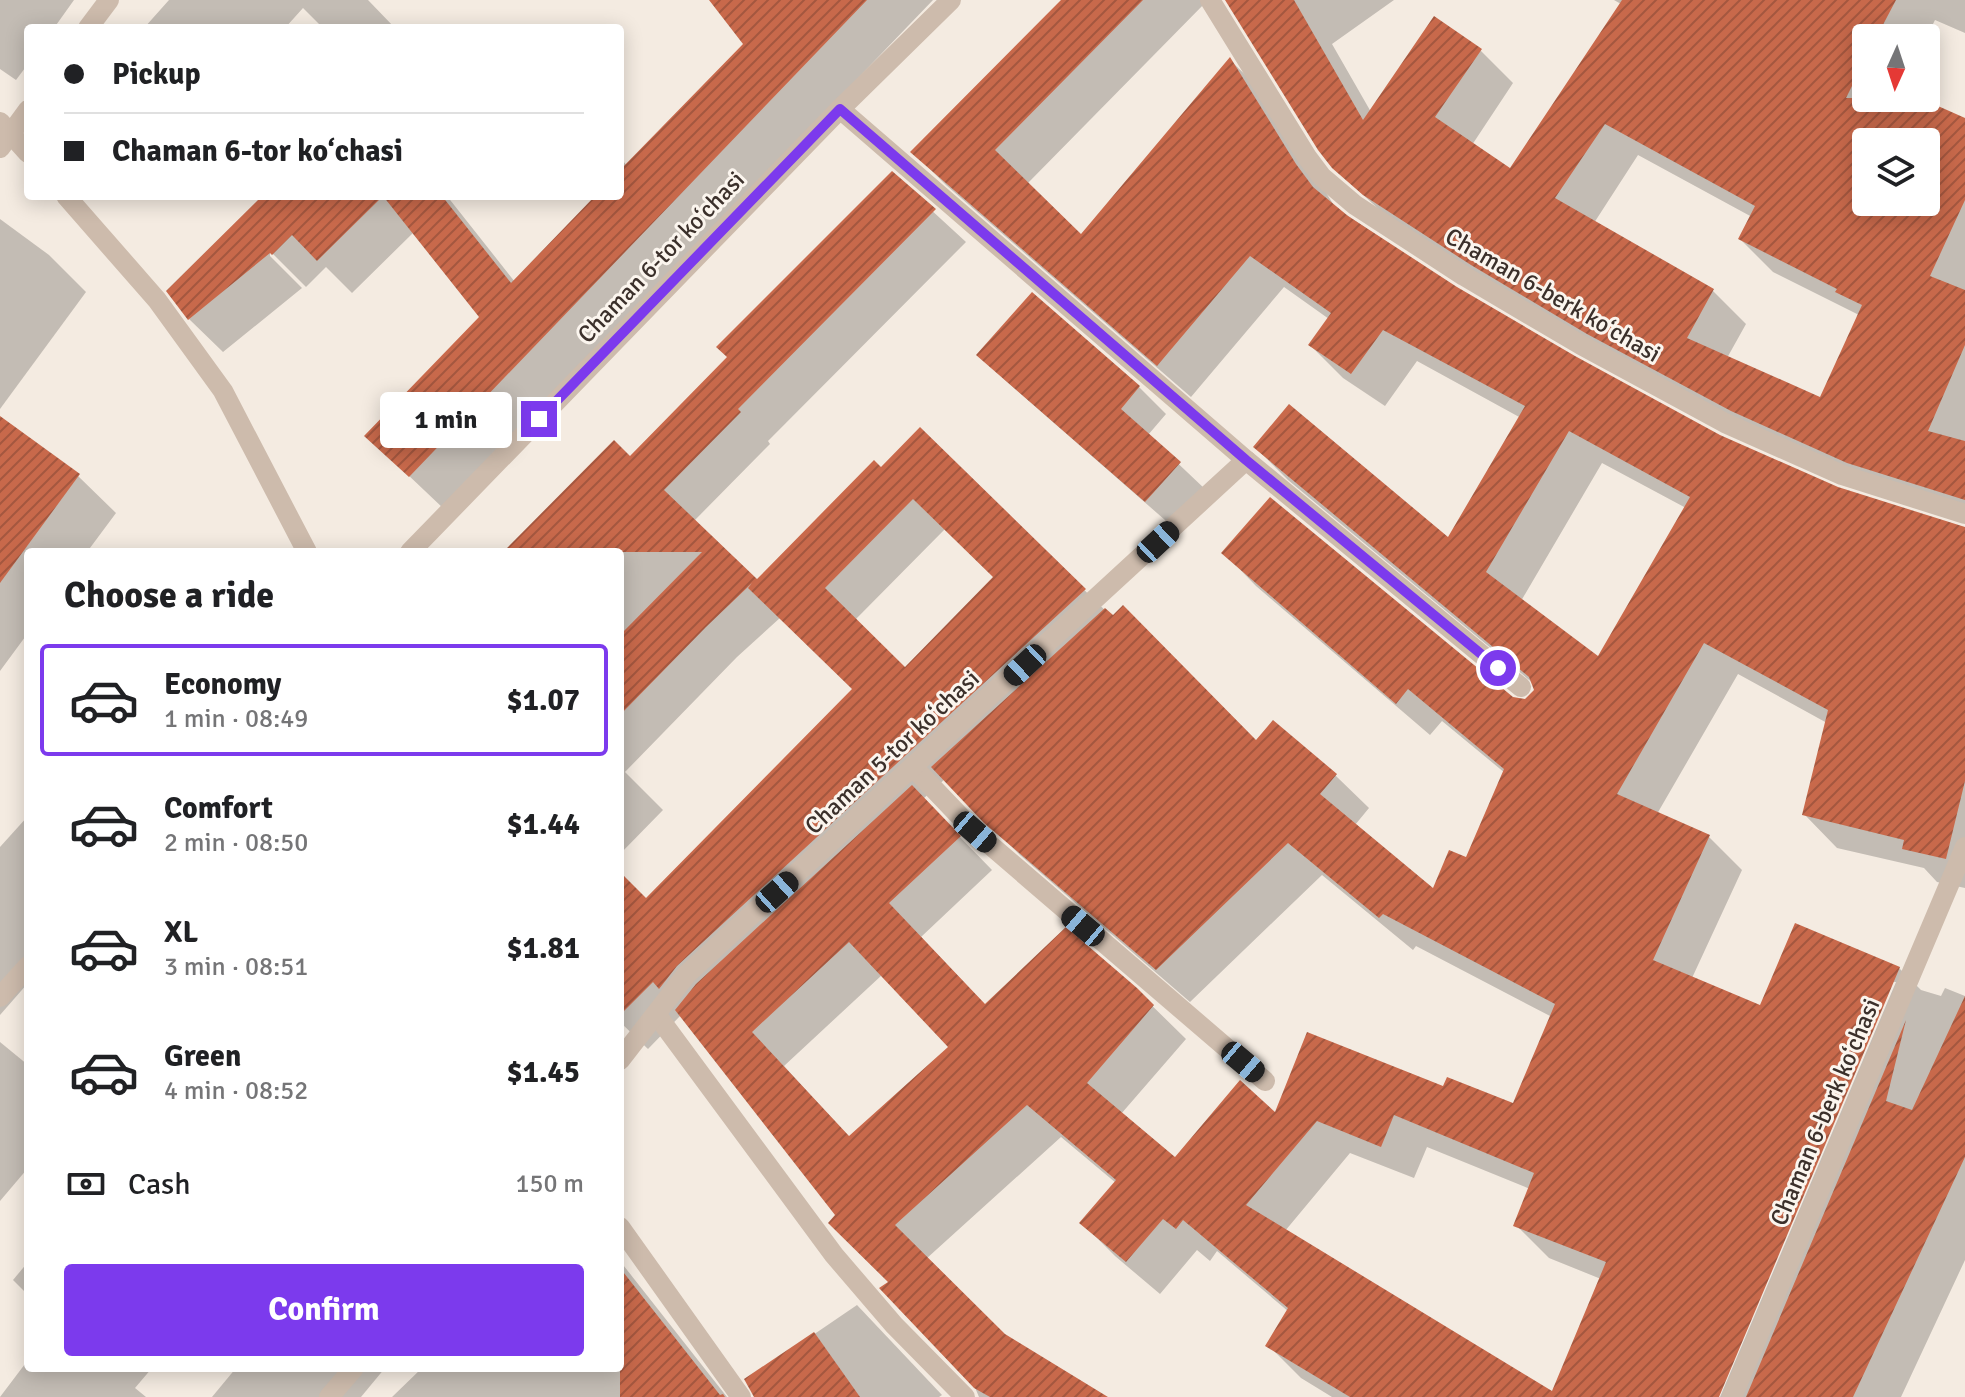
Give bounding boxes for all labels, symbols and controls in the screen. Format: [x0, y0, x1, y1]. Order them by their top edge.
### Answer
north arrow [1852, 24, 1940, 112]
map controls [1852, 24, 1940, 216]
text: Pickup [112, 56, 201, 93]
button: layers [1852, 128, 1940, 216]
text: Chaman 6-tor koʻchasi [112, 133, 403, 170]
street label: Chaman 6-tor koʻchasi [571, 165, 751, 349]
street label: Chaman 6-berk koʻchasi [1440, 221, 1666, 369]
callout: 1 min [379, 391, 511, 447]
route end [521, 401, 557, 437]
text: 1 min [415, 404, 477, 436]
car [1132, 517, 1184, 567]
text: Choose a ride [64, 573, 274, 618]
car [999, 640, 1051, 690]
route start [1480, 650, 1516, 686]
street label: Chaman 5-tor koʻchasi [799, 663, 985, 841]
icon: car [68, 664, 140, 736]
text: Economy [164, 666, 281, 703]
text: $1.07 [507, 682, 580, 719]
text: 1 min · 08:49 [164, 703, 308, 735]
icon: car [68, 788, 140, 860]
text: Comfort [164, 790, 273, 827]
text: $1.44 [507, 806, 580, 843]
car [949, 807, 1001, 857]
text: 2 min · 08:50 [164, 827, 308, 859]
car [751, 867, 803, 917]
car [1057, 901, 1109, 951]
icon: car [68, 912, 140, 984]
text: XL [164, 914, 198, 951]
text: $1.81 [507, 930, 580, 967]
text: 3 min · 08:51 [164, 951, 308, 983]
street label: Chaman 6-berk koʻchasi [1764, 994, 1886, 1230]
icon: car [68, 1036, 140, 1108]
car [1217, 1037, 1269, 1087]
text: Green [164, 1038, 241, 1075]
text: $1.45 [507, 1054, 580, 1091]
text: 4 min · 08:52 [164, 1075, 308, 1107]
icon: cash [64, 1162, 108, 1206]
text: Cash [128, 1166, 191, 1203]
text: 150 m [515, 1168, 584, 1200]
button: Confirm [64, 1264, 584, 1356]

